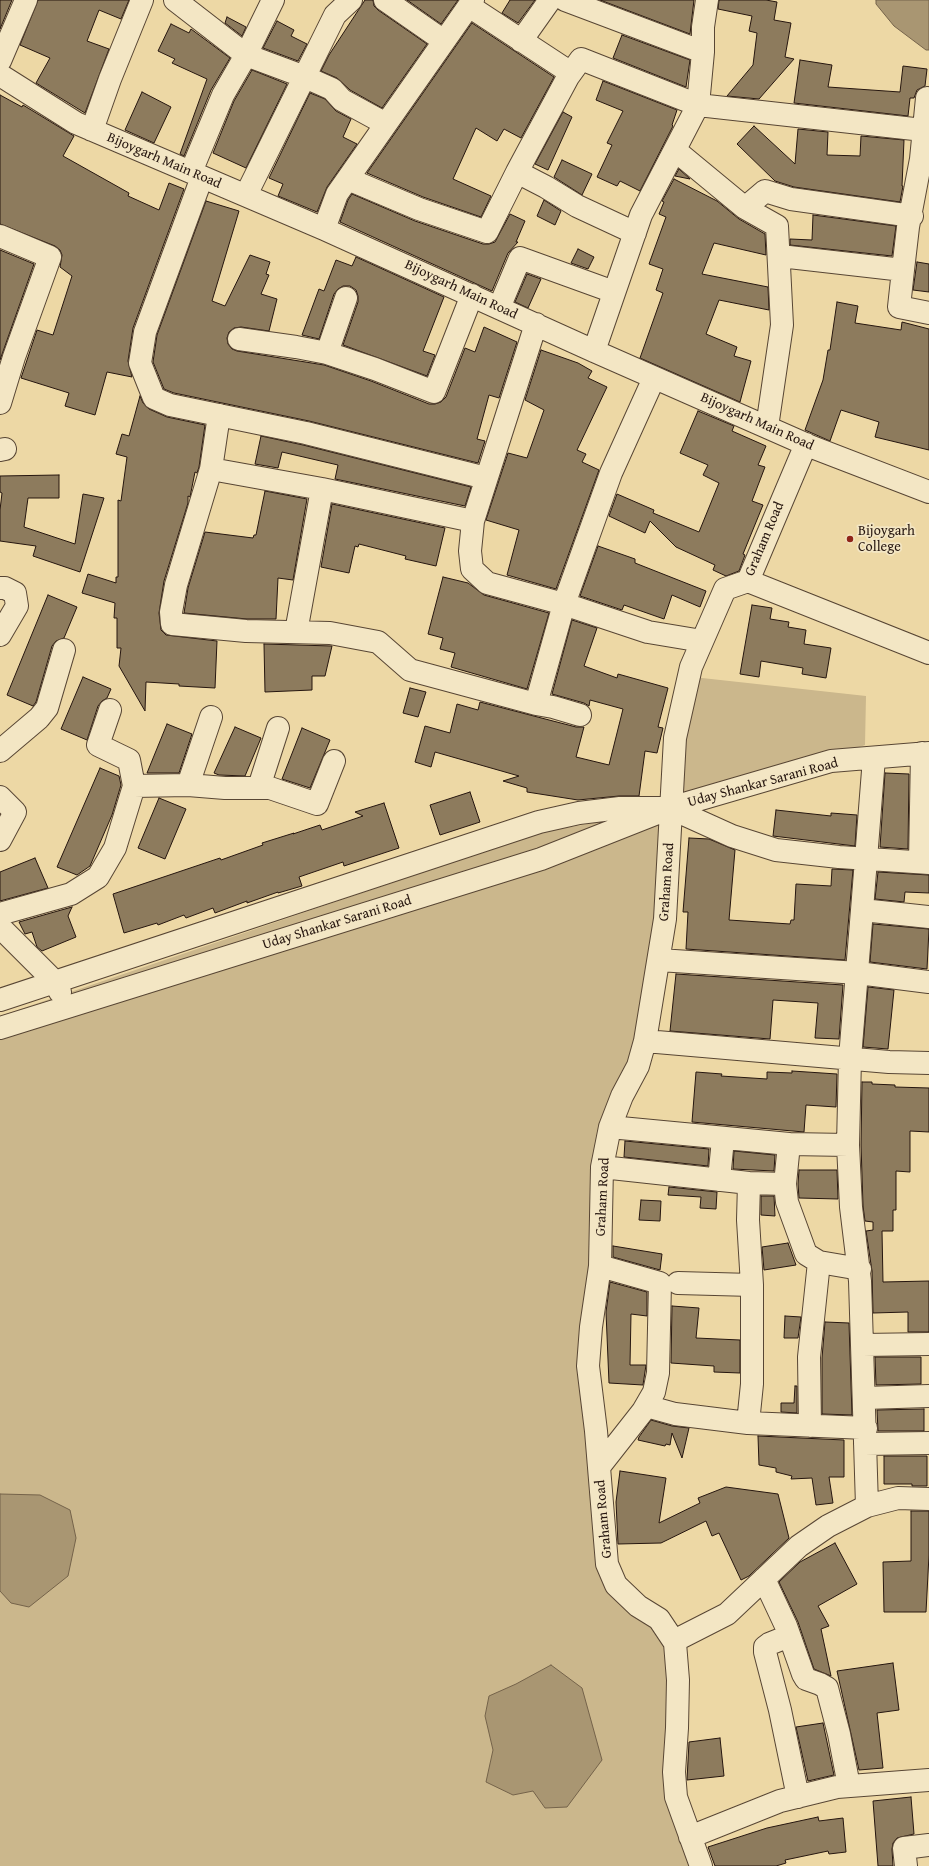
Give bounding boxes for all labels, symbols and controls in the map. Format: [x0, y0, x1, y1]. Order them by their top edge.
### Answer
street label: Bijoygarh Main Road [104, 129, 224, 193]
street label: Bijoygarh Main Road [402, 257, 520, 323]
street label: Bijoygarh Main Road [698, 389, 816, 455]
street label: Graham Road [742, 499, 788, 579]
place label: Bijoygarh College [858, 523, 915, 556]
marker: Bijoygarh College [845, 534, 855, 544]
street label: Uday Shankar Sarani Road [686, 755, 840, 811]
street label: Graham Road [656, 842, 678, 922]
street label: Uday Shankar Sarani Road [260, 892, 414, 954]
street label: Graham Road [593, 1157, 613, 1237]
street label: Graham Road [592, 1479, 616, 1559]

